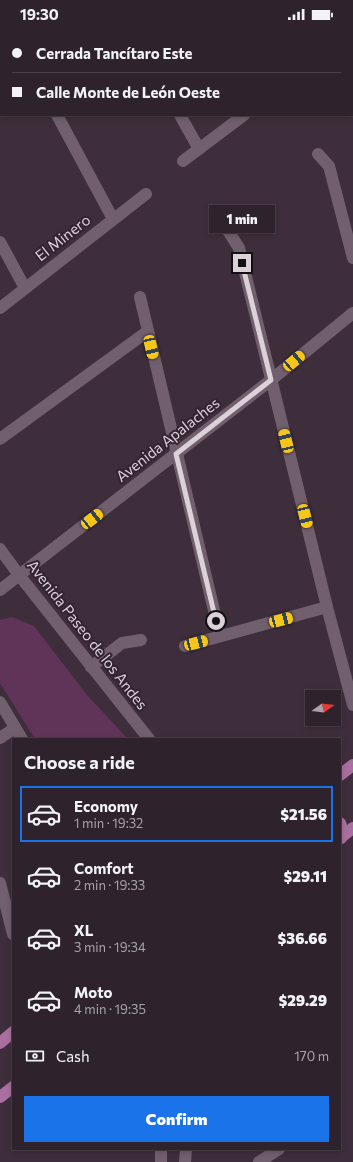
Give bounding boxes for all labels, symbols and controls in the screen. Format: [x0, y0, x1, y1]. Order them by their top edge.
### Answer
text: 19:30 [20, 5, 59, 23]
text: Cerrada Tancítaro Este [36, 44, 192, 62]
text: Calle Monte de León Oeste [36, 83, 220, 101]
callout: 1 min [209, 205, 275, 233]
street label: El Minero [31, 210, 94, 264]
text: 1 min [226, 211, 258, 227]
route end [233, 254, 251, 272]
car [142, 334, 160, 360]
car [281, 349, 307, 373]
street label: Avenida Apalaches [112, 393, 223, 485]
car [277, 428, 295, 454]
car [296, 503, 314, 529]
car [79, 507, 105, 531]
street label: Avenida Paseo de los Andes [24, 556, 152, 713]
car [268, 611, 294, 629]
route start [207, 612, 225, 630]
car [183, 634, 209, 652]
north arrow [305, 690, 341, 726]
map controls [305, 690, 341, 726]
text: Choose a ride [24, 751, 135, 773]
icon: car [26, 796, 62, 832]
text: Economy [74, 797, 138, 815]
text: $21.56 [280, 805, 327, 823]
text: 1 min · 19:32 [74, 815, 143, 831]
icon: car [26, 858, 62, 894]
text: Comfort [74, 859, 134, 877]
text: $29.11 [283, 867, 327, 885]
text: 2 min · 19:33 [74, 877, 145, 893]
icon: car [26, 920, 62, 956]
text: XL [74, 921, 93, 939]
text: $36.66 [278, 929, 327, 947]
text: 3 min · 19:34 [74, 939, 146, 955]
icon: car [26, 982, 62, 1018]
text: Moto [74, 983, 113, 1001]
text: $29.29 [279, 991, 327, 1009]
text: 4 min · 19:35 [74, 1001, 146, 1017]
icon: cash [24, 1045, 46, 1067]
text: Cash [56, 1047, 90, 1065]
text: 170 m [294, 1048, 329, 1064]
button: Confirm [24, 1096, 329, 1142]

